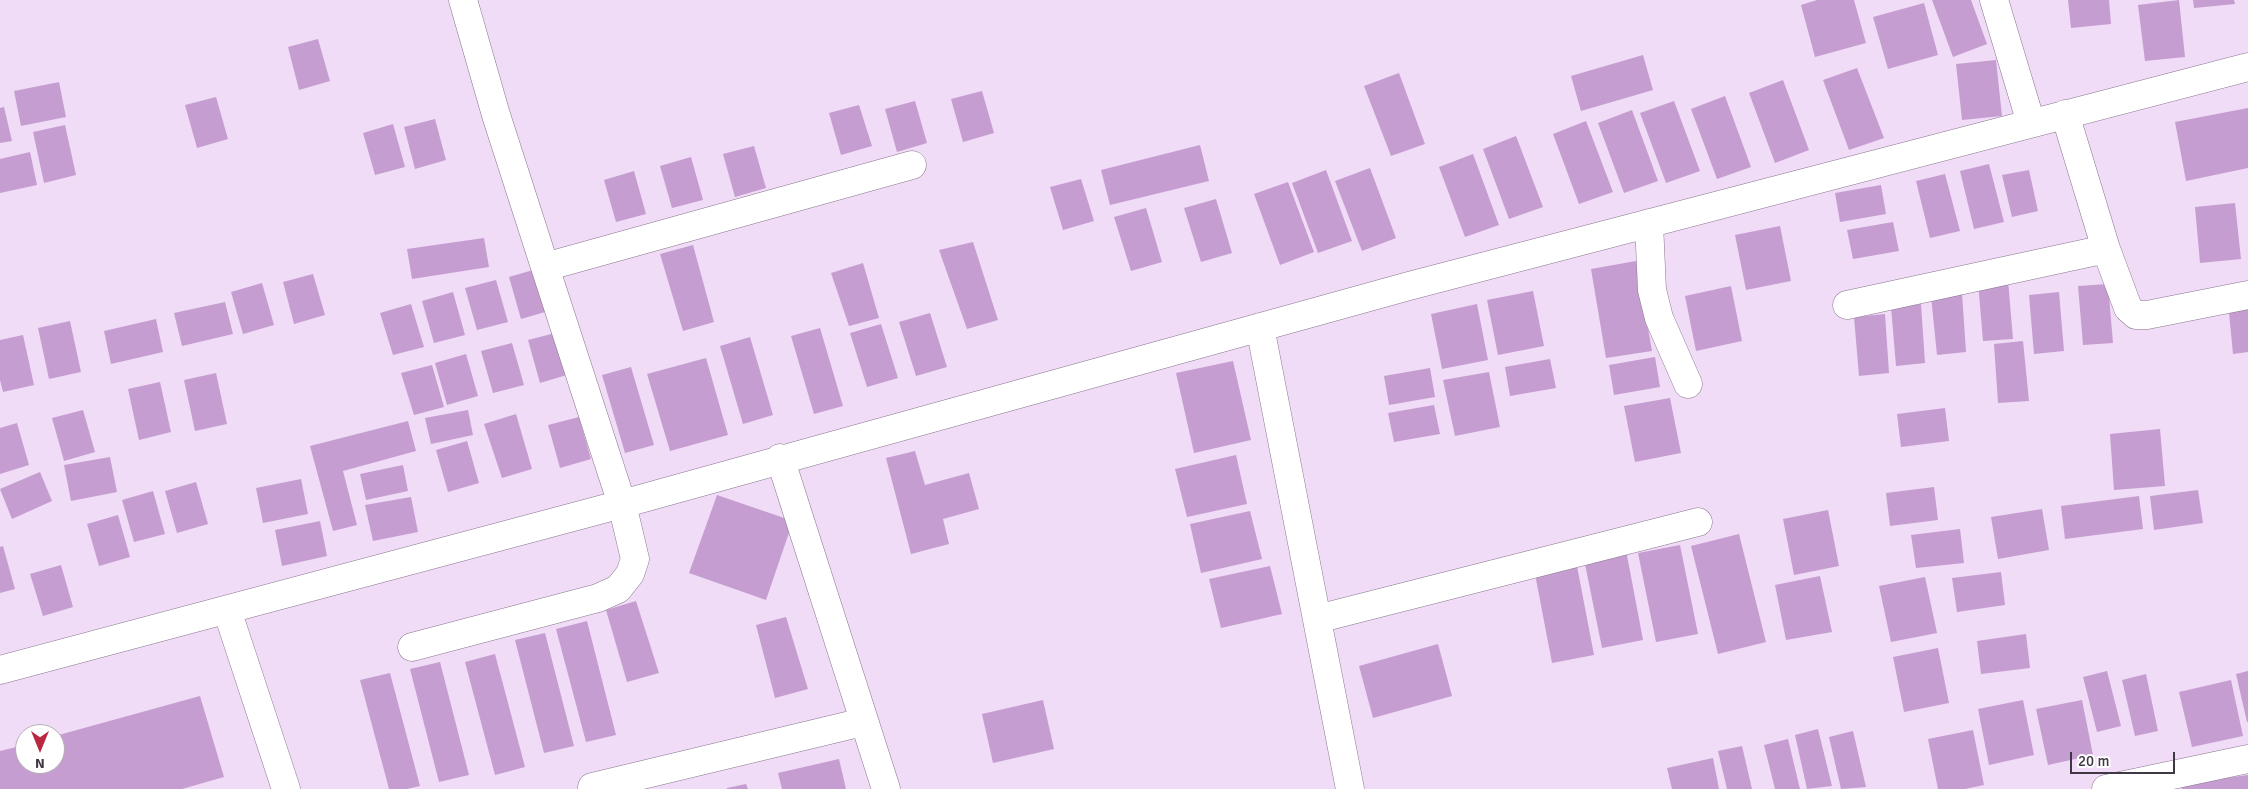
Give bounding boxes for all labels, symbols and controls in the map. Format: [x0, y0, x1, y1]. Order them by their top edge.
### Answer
north arrow [15, 724, 65, 774]
scale bar [2073, 742, 2178, 774]
text: 20 m [2078, 752, 2109, 770]
text: N [35, 755, 45, 772]

